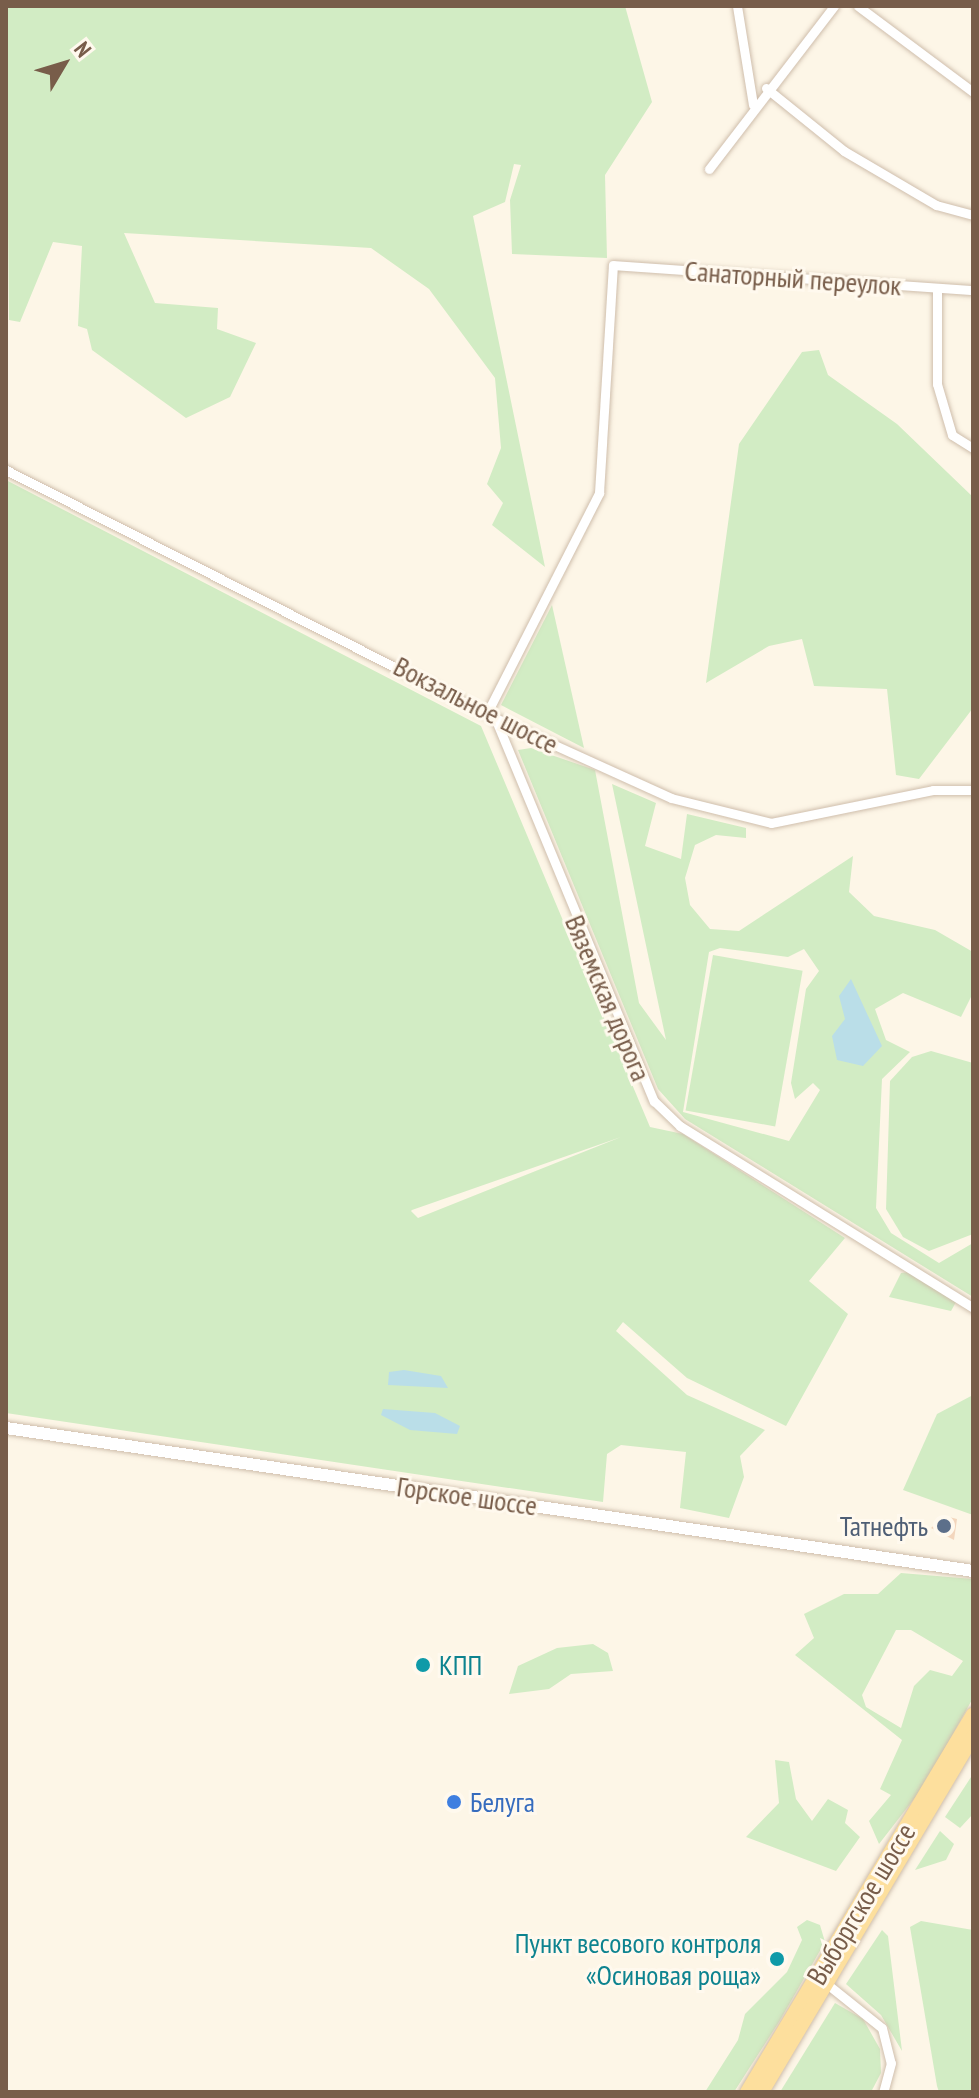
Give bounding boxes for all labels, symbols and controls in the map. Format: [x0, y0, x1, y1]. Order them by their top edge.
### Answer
north arrow [24, 24, 104, 104]
text: N [68, 36, 98, 63]
street label: Санаторный переулок [684, 254, 902, 302]
street label: Вокзальное шоссе [388, 649, 564, 761]
street label: Вяземская дорога [558, 910, 658, 1086]
street label: Горское шоссе [395, 1470, 539, 1522]
place label: Татнефть [840, 1509, 928, 1543]
marker: Татнефть [935, 1517, 953, 1535]
place label: КПП [439, 1648, 482, 1682]
marker: КПП [414, 1656, 432, 1674]
place label: Белуга [470, 1785, 535, 1819]
marker: Белуга [445, 1793, 463, 1811]
street label: Выборгское шоссе [800, 1817, 922, 1991]
place label: Пункт весового контроля «Осиновая роща» [514, 1926, 761, 1992]
marker: Пункт весового контроля «Осиновая роща» [768, 1950, 786, 1968]

